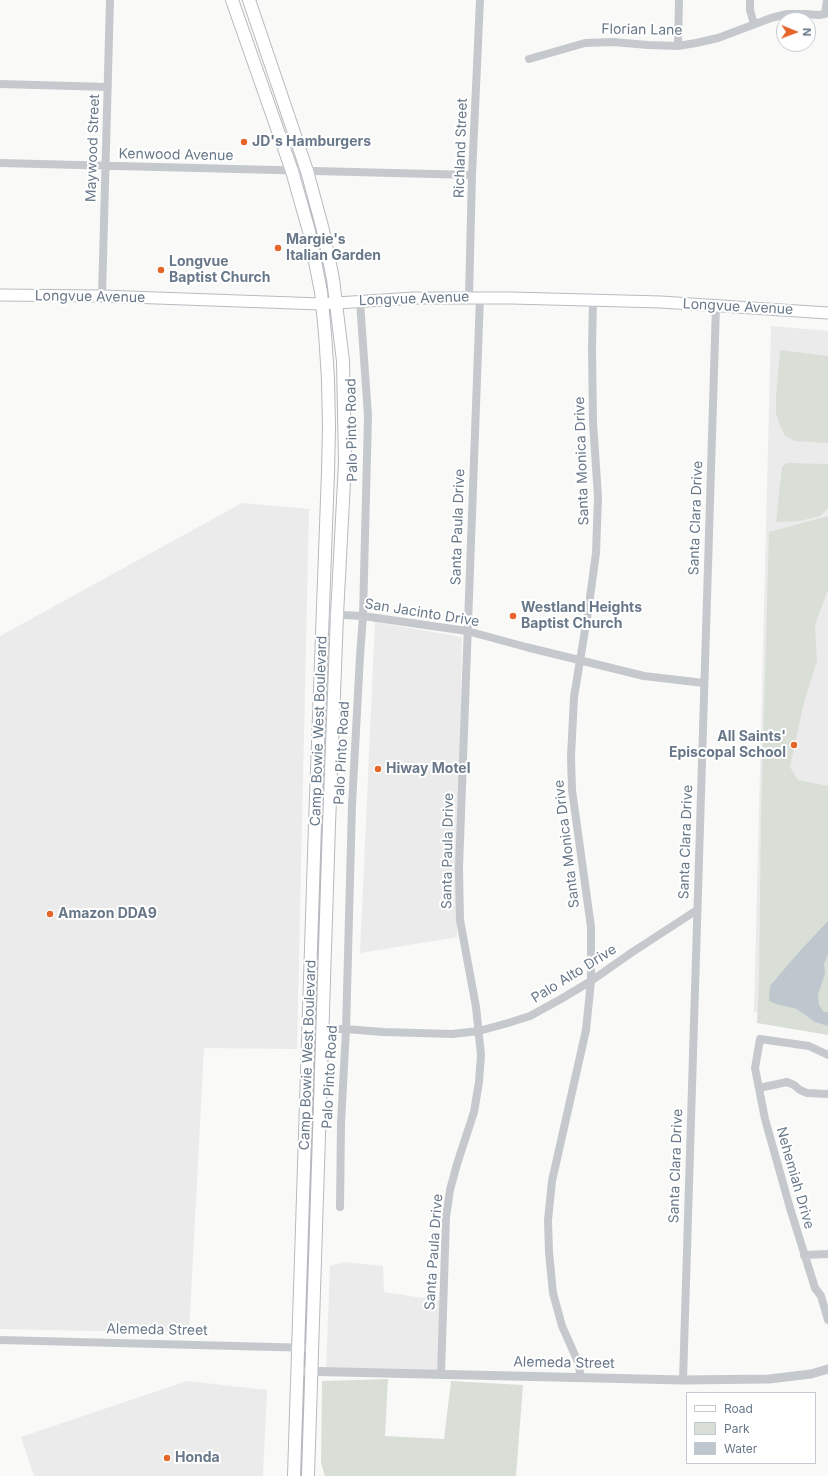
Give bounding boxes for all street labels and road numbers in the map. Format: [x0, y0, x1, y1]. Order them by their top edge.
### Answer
street label: Florian Lane [601, 21, 683, 39]
street label: Maywood Street [83, 94, 103, 202]
street label: Richland Street [451, 98, 471, 198]
street label: Kenwood Avenue [118, 146, 234, 164]
street label: Longvue Avenue [35, 288, 145, 306]
street label: Longvue Avenue [358, 289, 470, 309]
street label: Longvue Avenue [682, 296, 794, 318]
street label: Palo Pinto Road [343, 378, 361, 482]
street label: Santa Monica Drive [571, 396, 593, 526]
street label: Santa Clara Drive [686, 460, 706, 576]
street label: Santa Paula Drive [448, 468, 468, 586]
street label: San Jacinto Drive [363, 596, 481, 630]
street label: Camp Bowie West Boulevard [307, 635, 331, 827]
street label: Palo Pinto Road [331, 701, 353, 805]
street label: Santa Monica Drive [551, 779, 583, 909]
street label: Santa Clara Drive [676, 784, 696, 900]
street label: Santa Paula Drive [439, 793, 457, 909]
street label: Palo Alto Drive [528, 941, 620, 1007]
street label: Camp Bowie West Boulevard [296, 959, 320, 1151]
street label: Palo Pinto Road [319, 1025, 341, 1129]
street label: Santa Clara Drive [666, 1108, 686, 1224]
street label: Nehemiah Drive [772, 1125, 818, 1231]
street label: Santa Paula Drive [422, 1193, 446, 1311]
street label: Alemeda Street [106, 1321, 208, 1339]
street label: Alemeda Street [513, 1354, 615, 1372]

